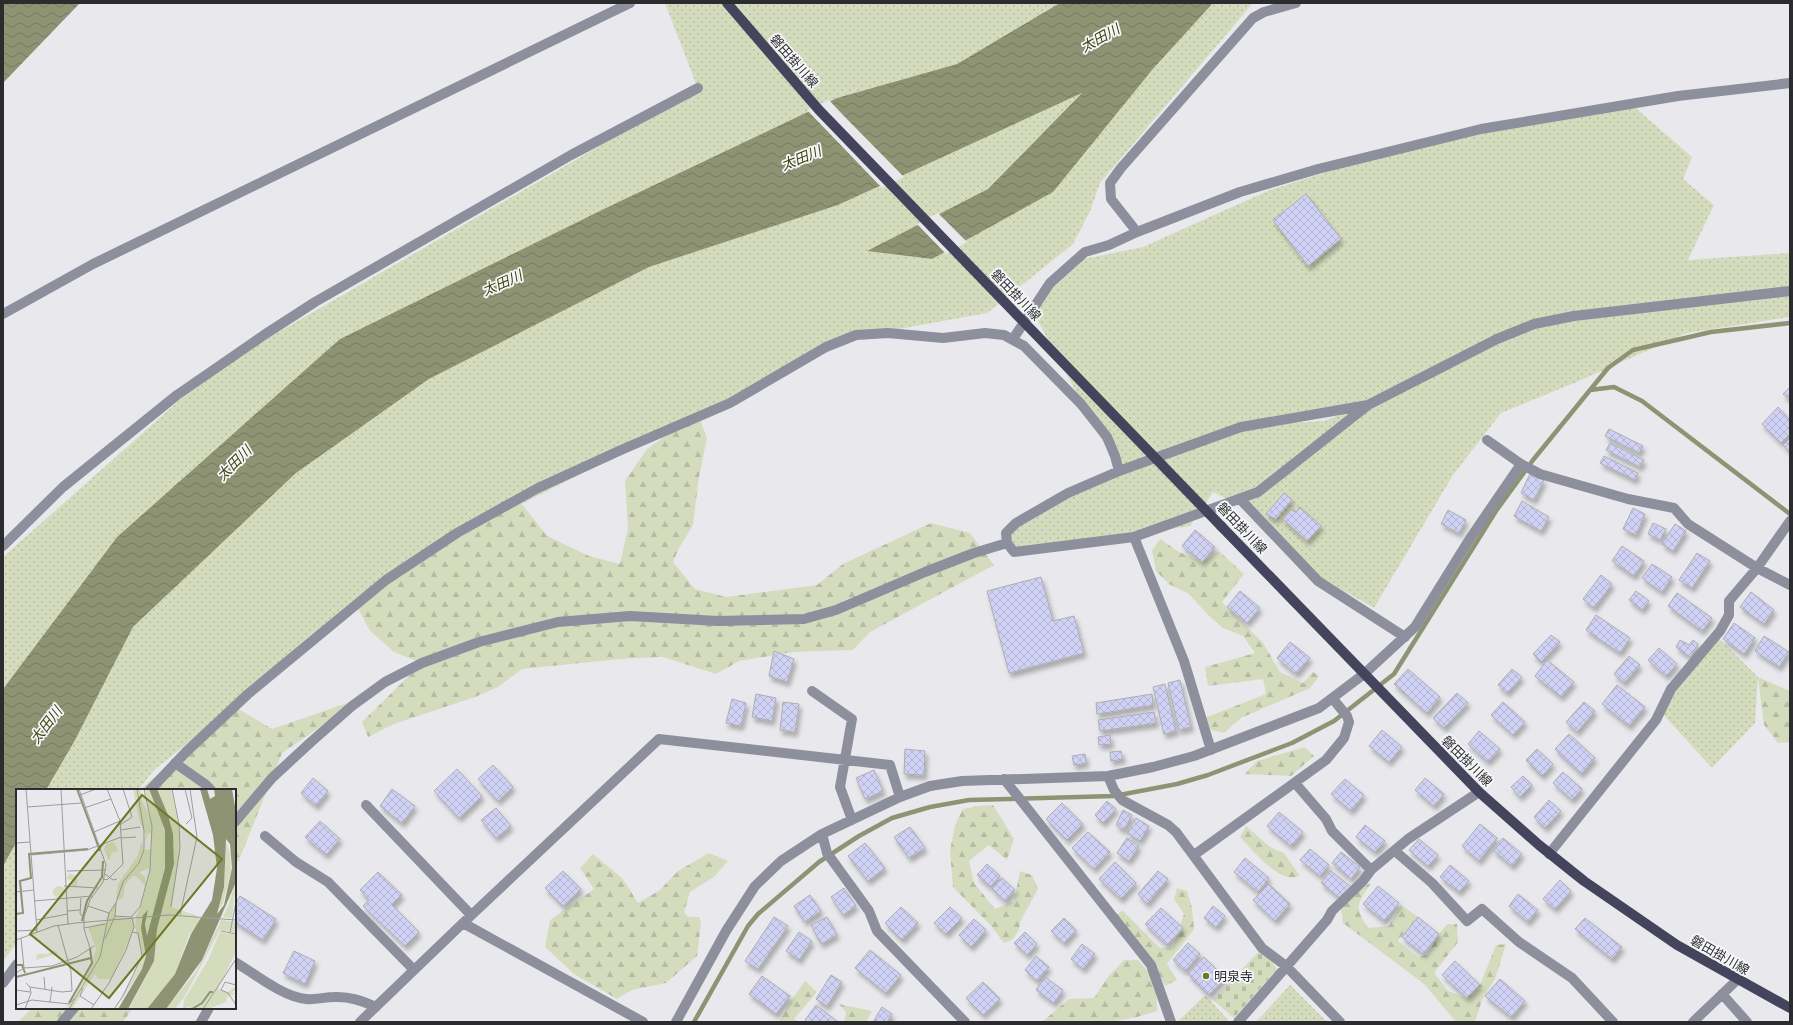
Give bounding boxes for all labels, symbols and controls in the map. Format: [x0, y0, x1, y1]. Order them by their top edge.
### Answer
water label: 太田川 [1078, 20, 1124, 55]
street label: 磐田掛川線 [767, 32, 821, 90]
water label: 太田川 [779, 142, 825, 173]
water label: 太田川 [480, 266, 526, 299]
street label: 磐田掛川線 [988, 266, 1044, 324]
water label: 太田川 [213, 441, 256, 484]
street label: 磐田掛川線 [1214, 499, 1270, 557]
water label: 太田川 [27, 702, 66, 747]
street label: 磐田掛川線 [1439, 733, 1495, 789]
inset map [16, 789, 236, 1009]
street label: 磐田掛川線 [1688, 932, 1752, 978]
place label: 明泉寺 [1214, 969, 1253, 984]
marker: 明泉寺 [1201, 971, 1211, 981]

